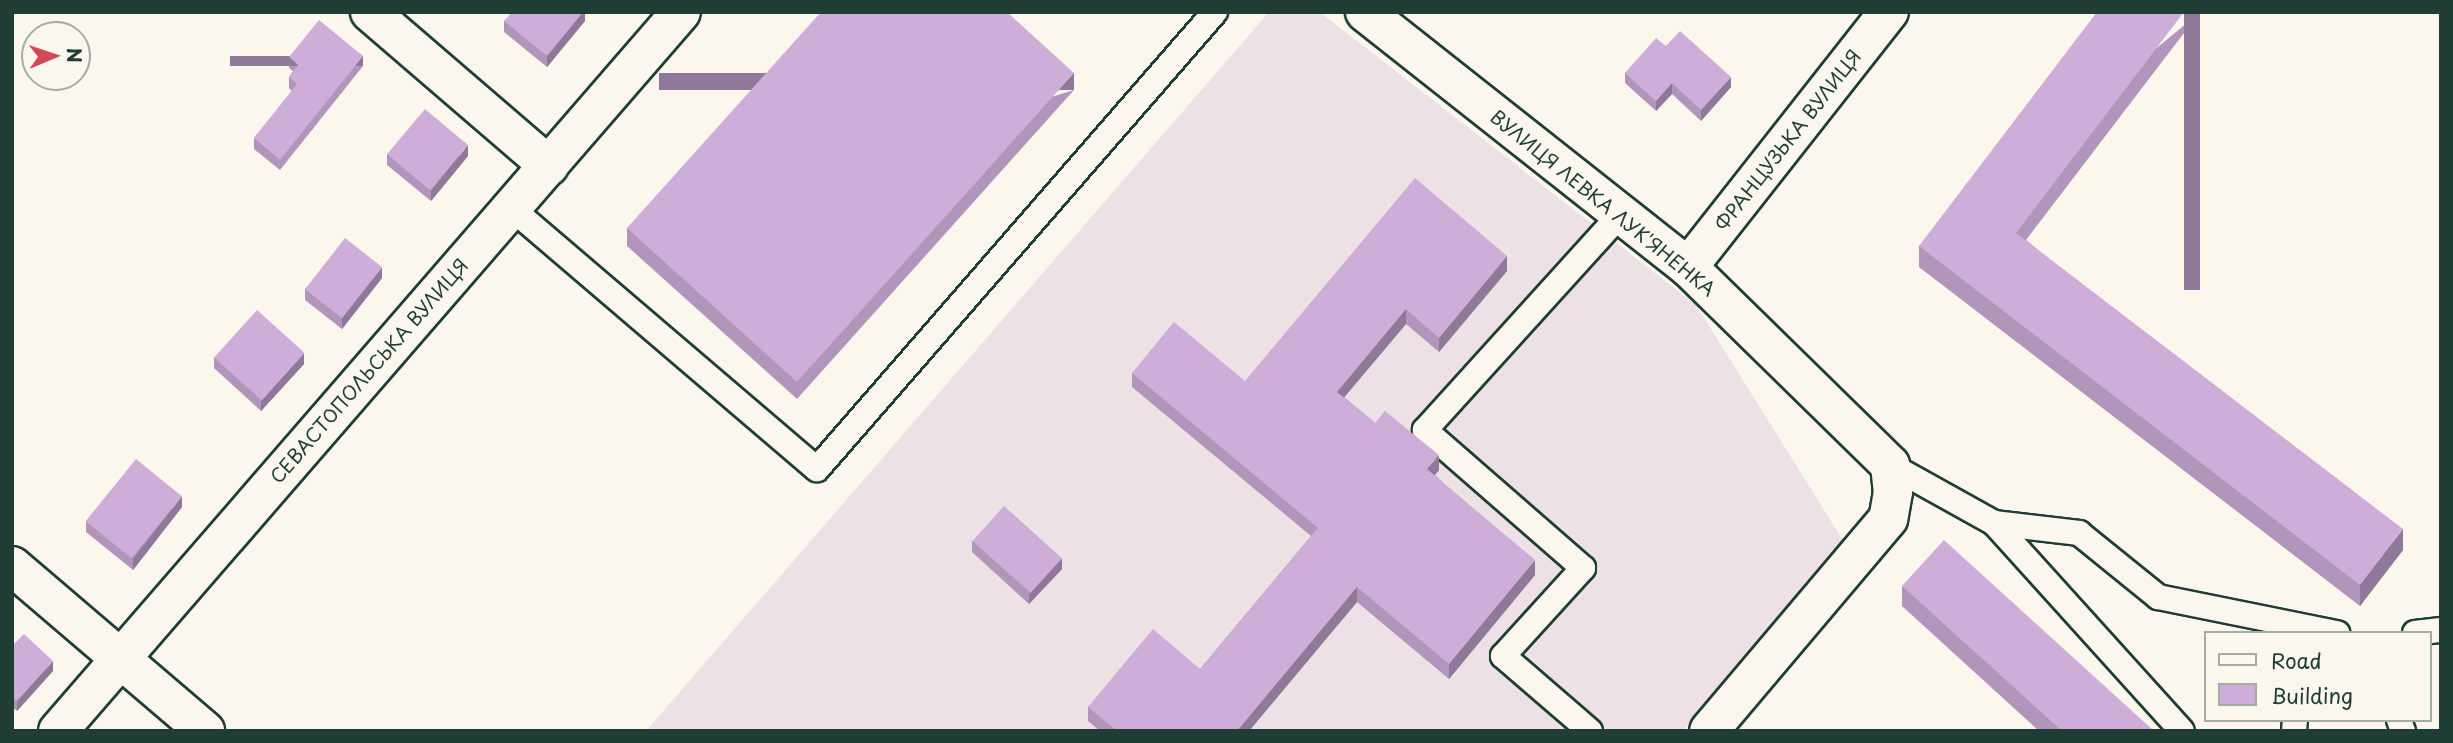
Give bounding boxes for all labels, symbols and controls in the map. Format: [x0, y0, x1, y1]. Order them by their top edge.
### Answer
north arrow [21, 21, 91, 91]
street label: ФРАНЦУЗЬКА ВУЛИЦЯ [1710, 45, 1866, 235]
text: N [61, 47, 89, 63]
street label: ВУЛИЦЯ ЛЕВКА ЛУК'ЯНЕНКА [1485, 105, 1721, 301]
street label: СЕВАСТОПОЛЬСЬКА ВУЛИЦЯ [266, 254, 472, 488]
legend [2204, 631, 2432, 722]
text: Road [2271, 644, 2322, 676]
text: Building [2271, 679, 2353, 711]

